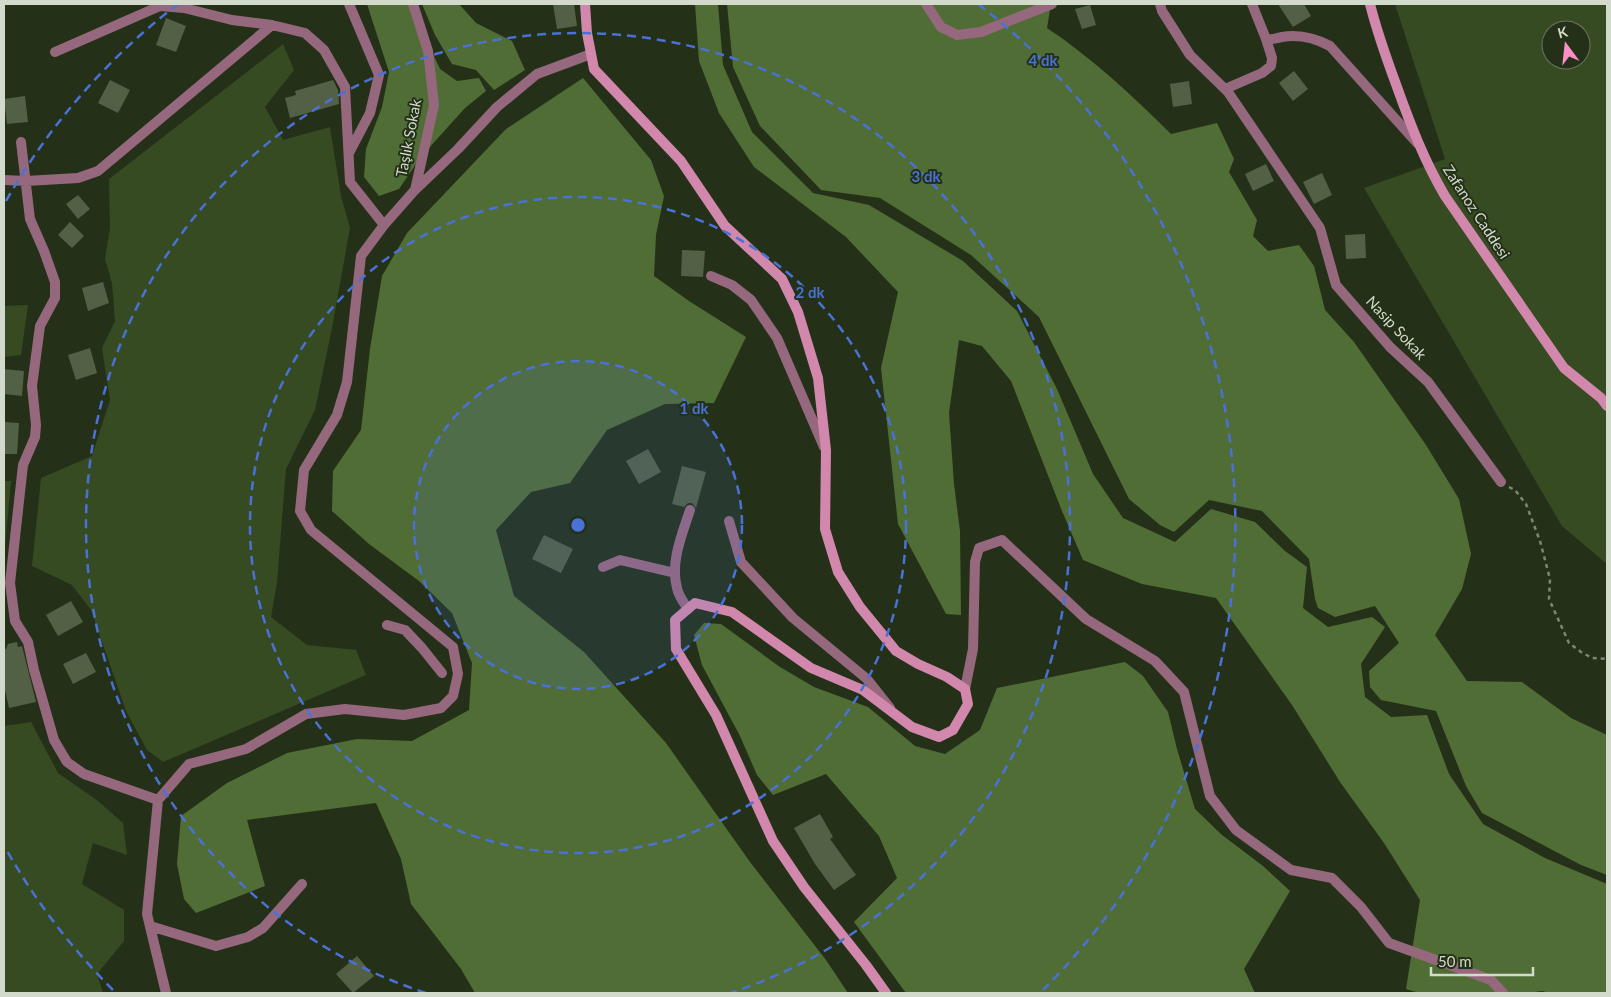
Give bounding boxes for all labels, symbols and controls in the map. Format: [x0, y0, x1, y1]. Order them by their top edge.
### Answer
north arrow [1541, 20, 1591, 70]
text: K [1556, 22, 1570, 41]
text: 4 dk [1029, 51, 1058, 69]
street label: Taşlık Sokak [392, 97, 424, 178]
street label: Zafanoz Caddesi [1440, 161, 1514, 262]
text: 3 dk [912, 167, 941, 185]
text: 2 dk [796, 283, 825, 301]
street label: Nasip Sokak [1363, 292, 1431, 363]
text: 1 dk [680, 399, 709, 417]
centre of rings [569, 516, 587, 534]
scale bar [1431, 944, 1534, 976]
text: 50 m [1438, 952, 1472, 970]

